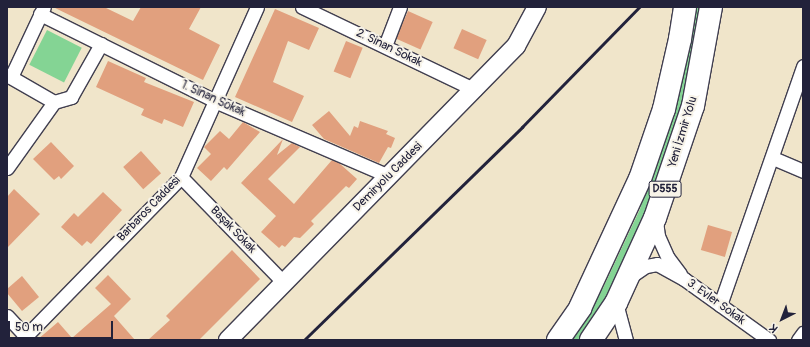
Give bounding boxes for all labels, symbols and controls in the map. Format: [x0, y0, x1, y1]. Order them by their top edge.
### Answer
street label: 2. Sinan Sokak [354, 26, 424, 70]
street label: 1. Sinan Sokak [179, 78, 247, 120]
street label: Yeni İzmir Yolu [665, 95, 701, 169]
street label: Demiryolu Caddesi [350, 139, 426, 215]
street label: Barbaros Caddesi [114, 173, 184, 245]
road number: D555 [648, 180, 682, 198]
street label: Başak Sokak [207, 203, 259, 257]
street label: 3. Evler Sokak [684, 276, 748, 328]
north arrow [762, 299, 802, 339]
scale bar [10, 313, 115, 339]
text: 50 m [15, 320, 43, 335]
text: K [767, 321, 780, 335]

